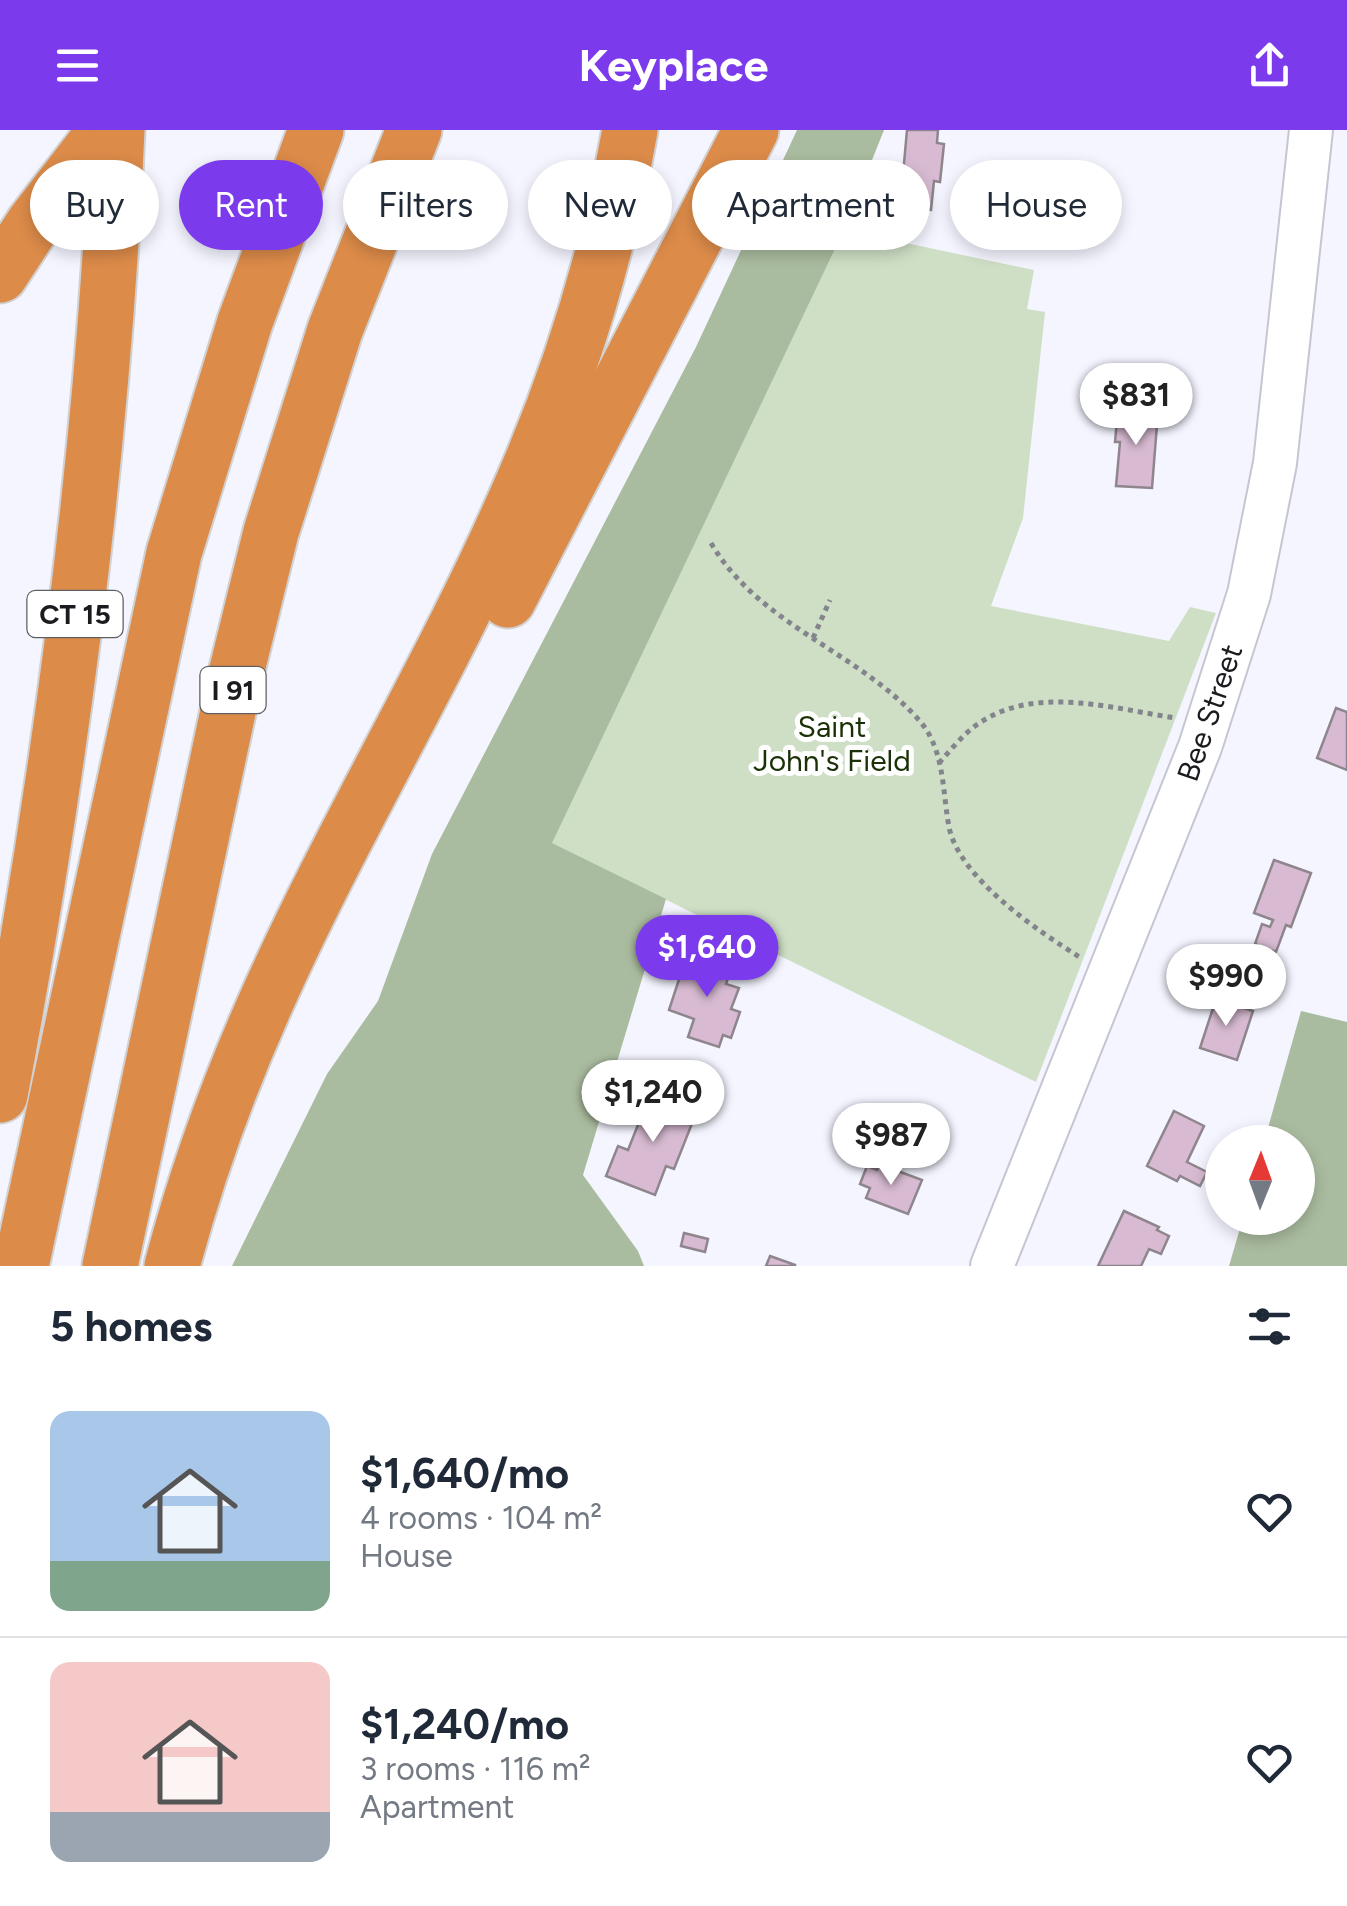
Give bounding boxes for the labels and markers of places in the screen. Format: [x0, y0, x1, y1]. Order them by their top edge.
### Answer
pin: $831 [1077, 363, 1195, 448]
pin: $1,640 [626, 915, 788, 1000]
pin: $990 [1167, 944, 1285, 1029]
pin: $1,240 [572, 1060, 734, 1145]
pin: $987 [832, 1103, 950, 1188]

